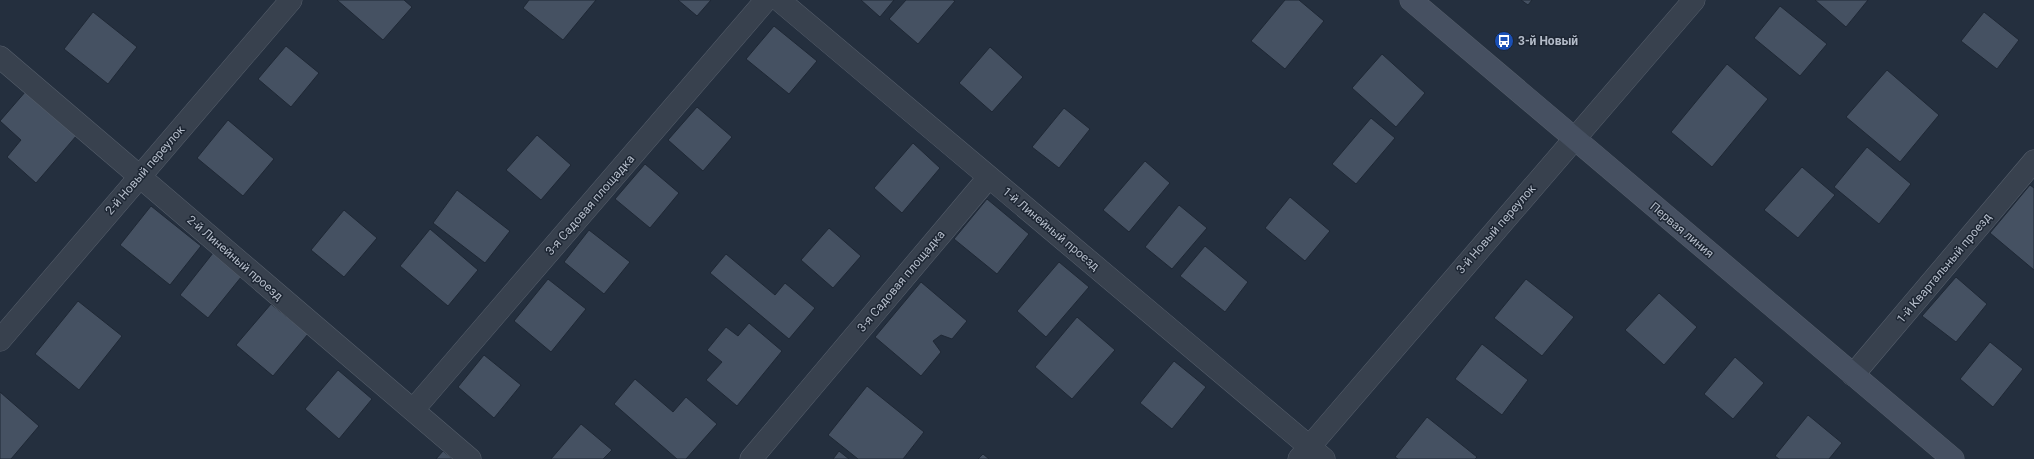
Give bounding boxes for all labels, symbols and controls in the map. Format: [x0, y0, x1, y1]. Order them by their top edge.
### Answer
bus stop icon: 3-й Новый [1493, 30, 1515, 52]
place label: 3-й Новый [1518, 34, 1578, 48]
street label: 2-й Новый переулок [102, 122, 188, 217]
street label: 3-я Садовая площадка [543, 152, 637, 258]
street label: 3-й Новый переулок [1453, 181, 1539, 276]
street label: 1-й Линейный проезд [1000, 184, 1102, 274]
street label: Первая линия [1647, 199, 1717, 261]
street label: 1-й Квартальный проезд [1894, 210, 1994, 326]
street label: 2-й Линейный проезд [184, 213, 286, 303]
street label: 3-я Садовая площадка [854, 227, 948, 335]

